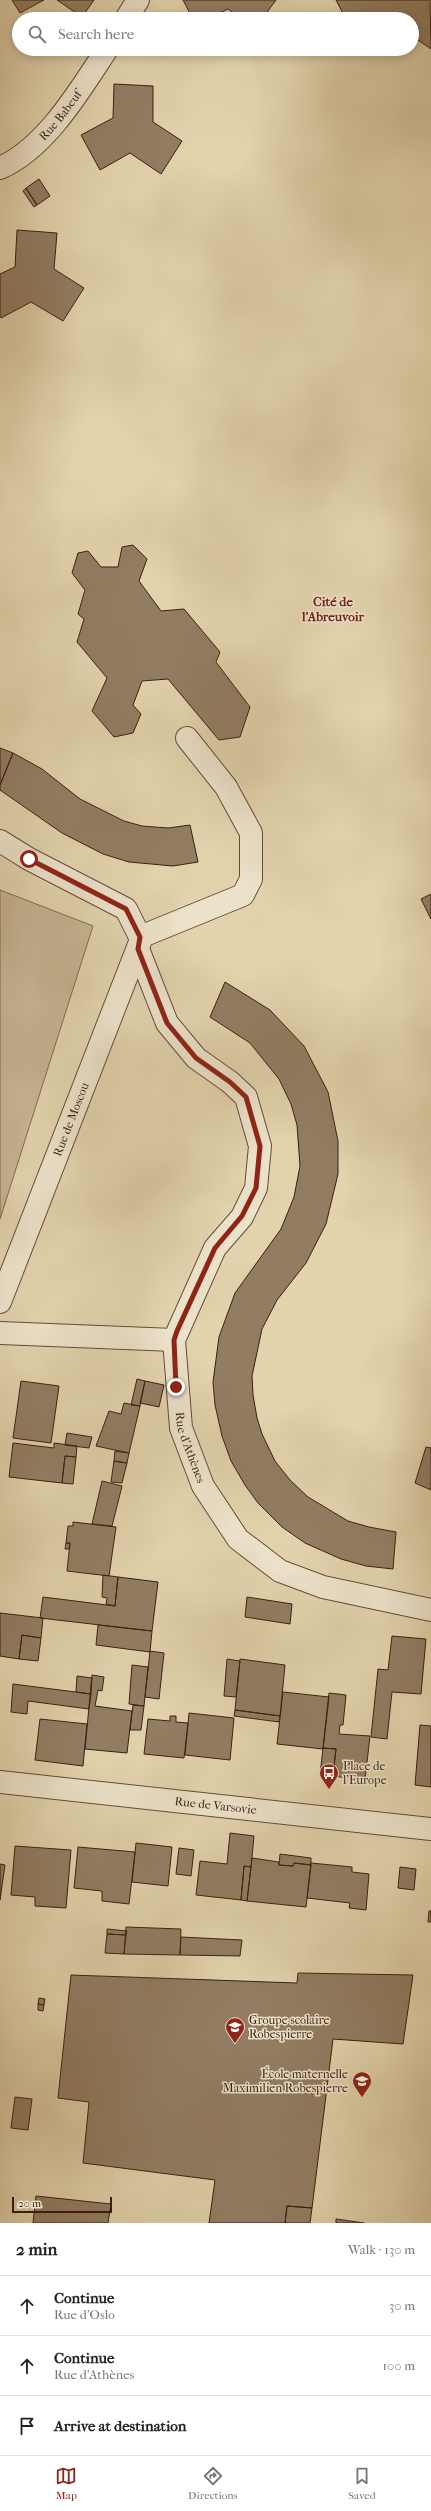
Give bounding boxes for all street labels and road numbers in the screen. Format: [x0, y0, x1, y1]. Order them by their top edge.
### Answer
street label: Rue Babeuf [36, 85, 86, 143]
street label: Rue de Moscou [50, 1080, 92, 1158]
street label: Rue d'Athènes [173, 1411, 208, 1485]
street label: Rue de Varsovie [174, 1794, 257, 1817]

